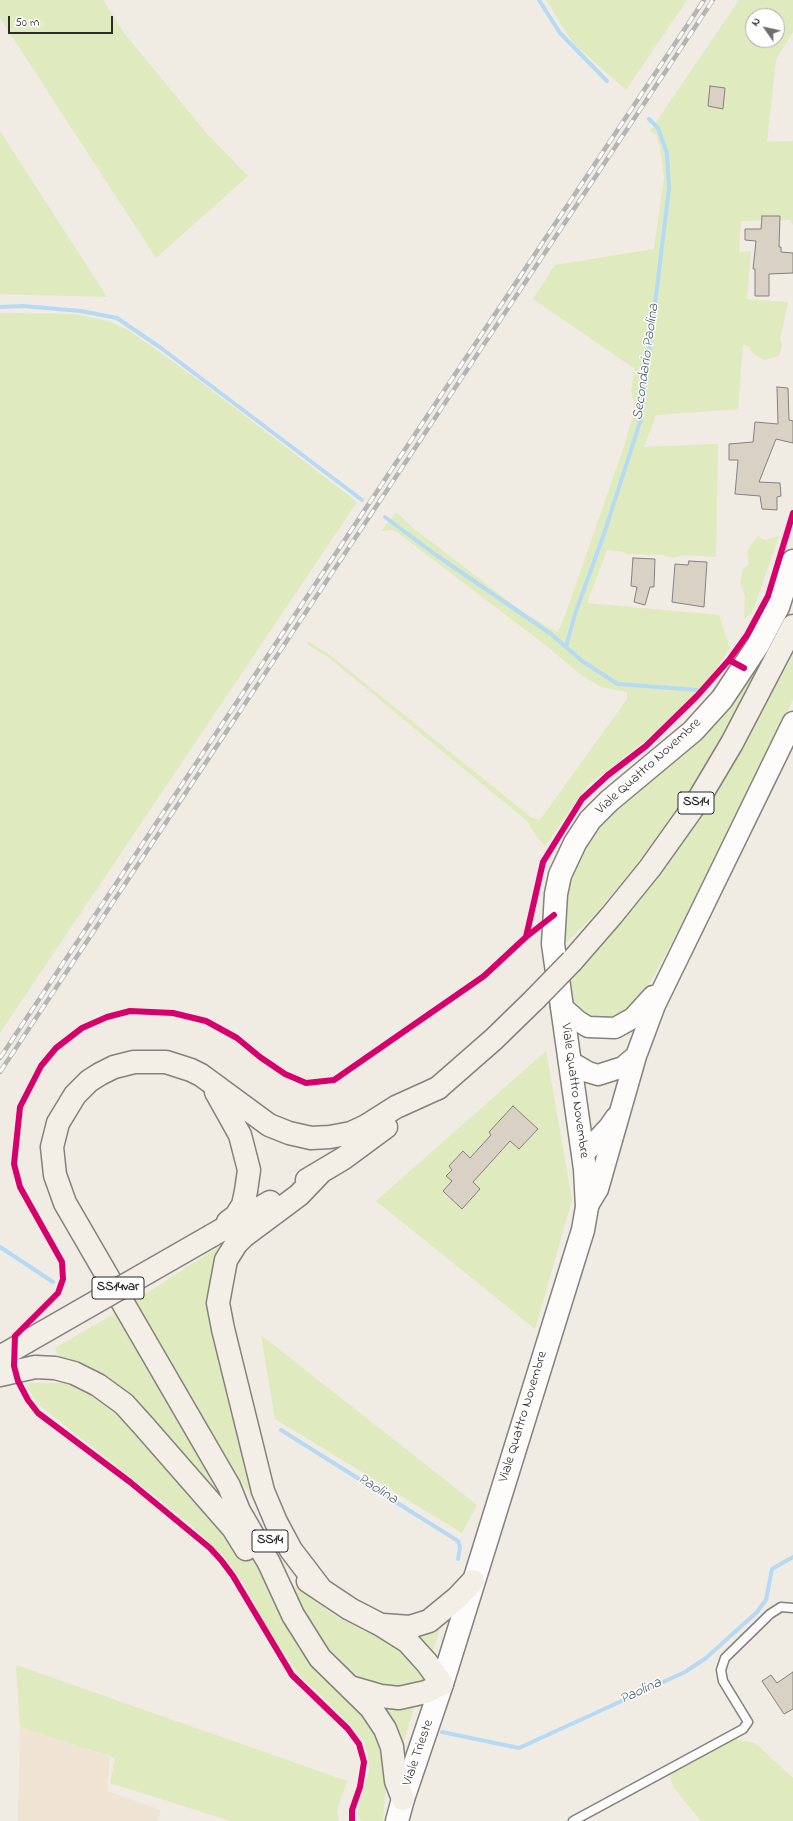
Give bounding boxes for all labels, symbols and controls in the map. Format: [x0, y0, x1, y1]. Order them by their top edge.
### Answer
scale bar [10, 8, 115, 34]
north arrow [745, 8, 785, 48]
text: 50 m [15, 14, 39, 32]
text: N [747, 14, 765, 29]
water label: Secondario Paolina [630, 303, 664, 421]
street label: Viale Quattro Novembre [593, 715, 705, 819]
road number: SS14 [678, 792, 714, 814]
street label: Viale Quattro Novembre [556, 1022, 592, 1160]
road number: SS14var [92, 1277, 144, 1299]
street label: Viale Quattro Novembre [496, 1349, 552, 1485]
water label: Paolina [354, 1471, 400, 1509]
road number: SS14 [252, 1530, 288, 1552]
water label: Paolina [617, 1675, 665, 1709]
street label: Viale Trieste [400, 1718, 438, 1788]

